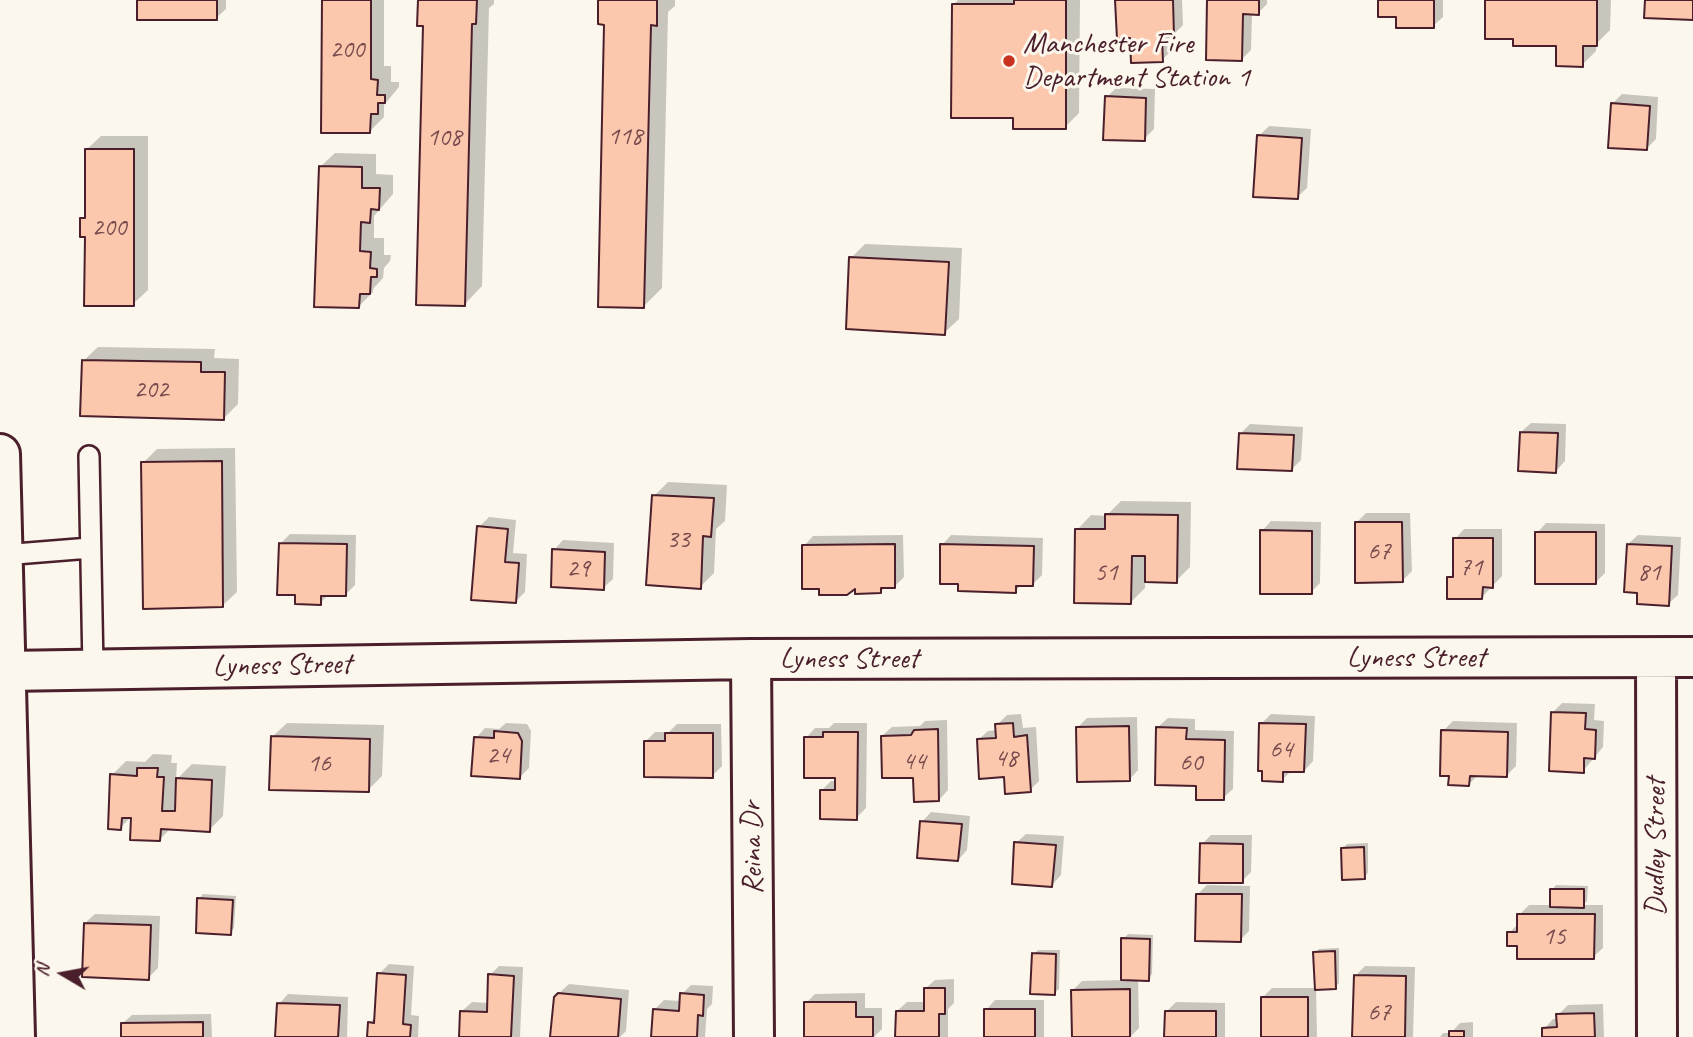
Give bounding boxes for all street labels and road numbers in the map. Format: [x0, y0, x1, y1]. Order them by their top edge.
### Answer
street label: Lyness Street [1347, 640, 1485, 676]
street label: Lyness Street [780, 641, 918, 677]
street label: Lyness Street [212, 647, 352, 685]
street label: Dudley Street [1638, 778, 1674, 916]
street label: Reina Dr [734, 801, 772, 895]

